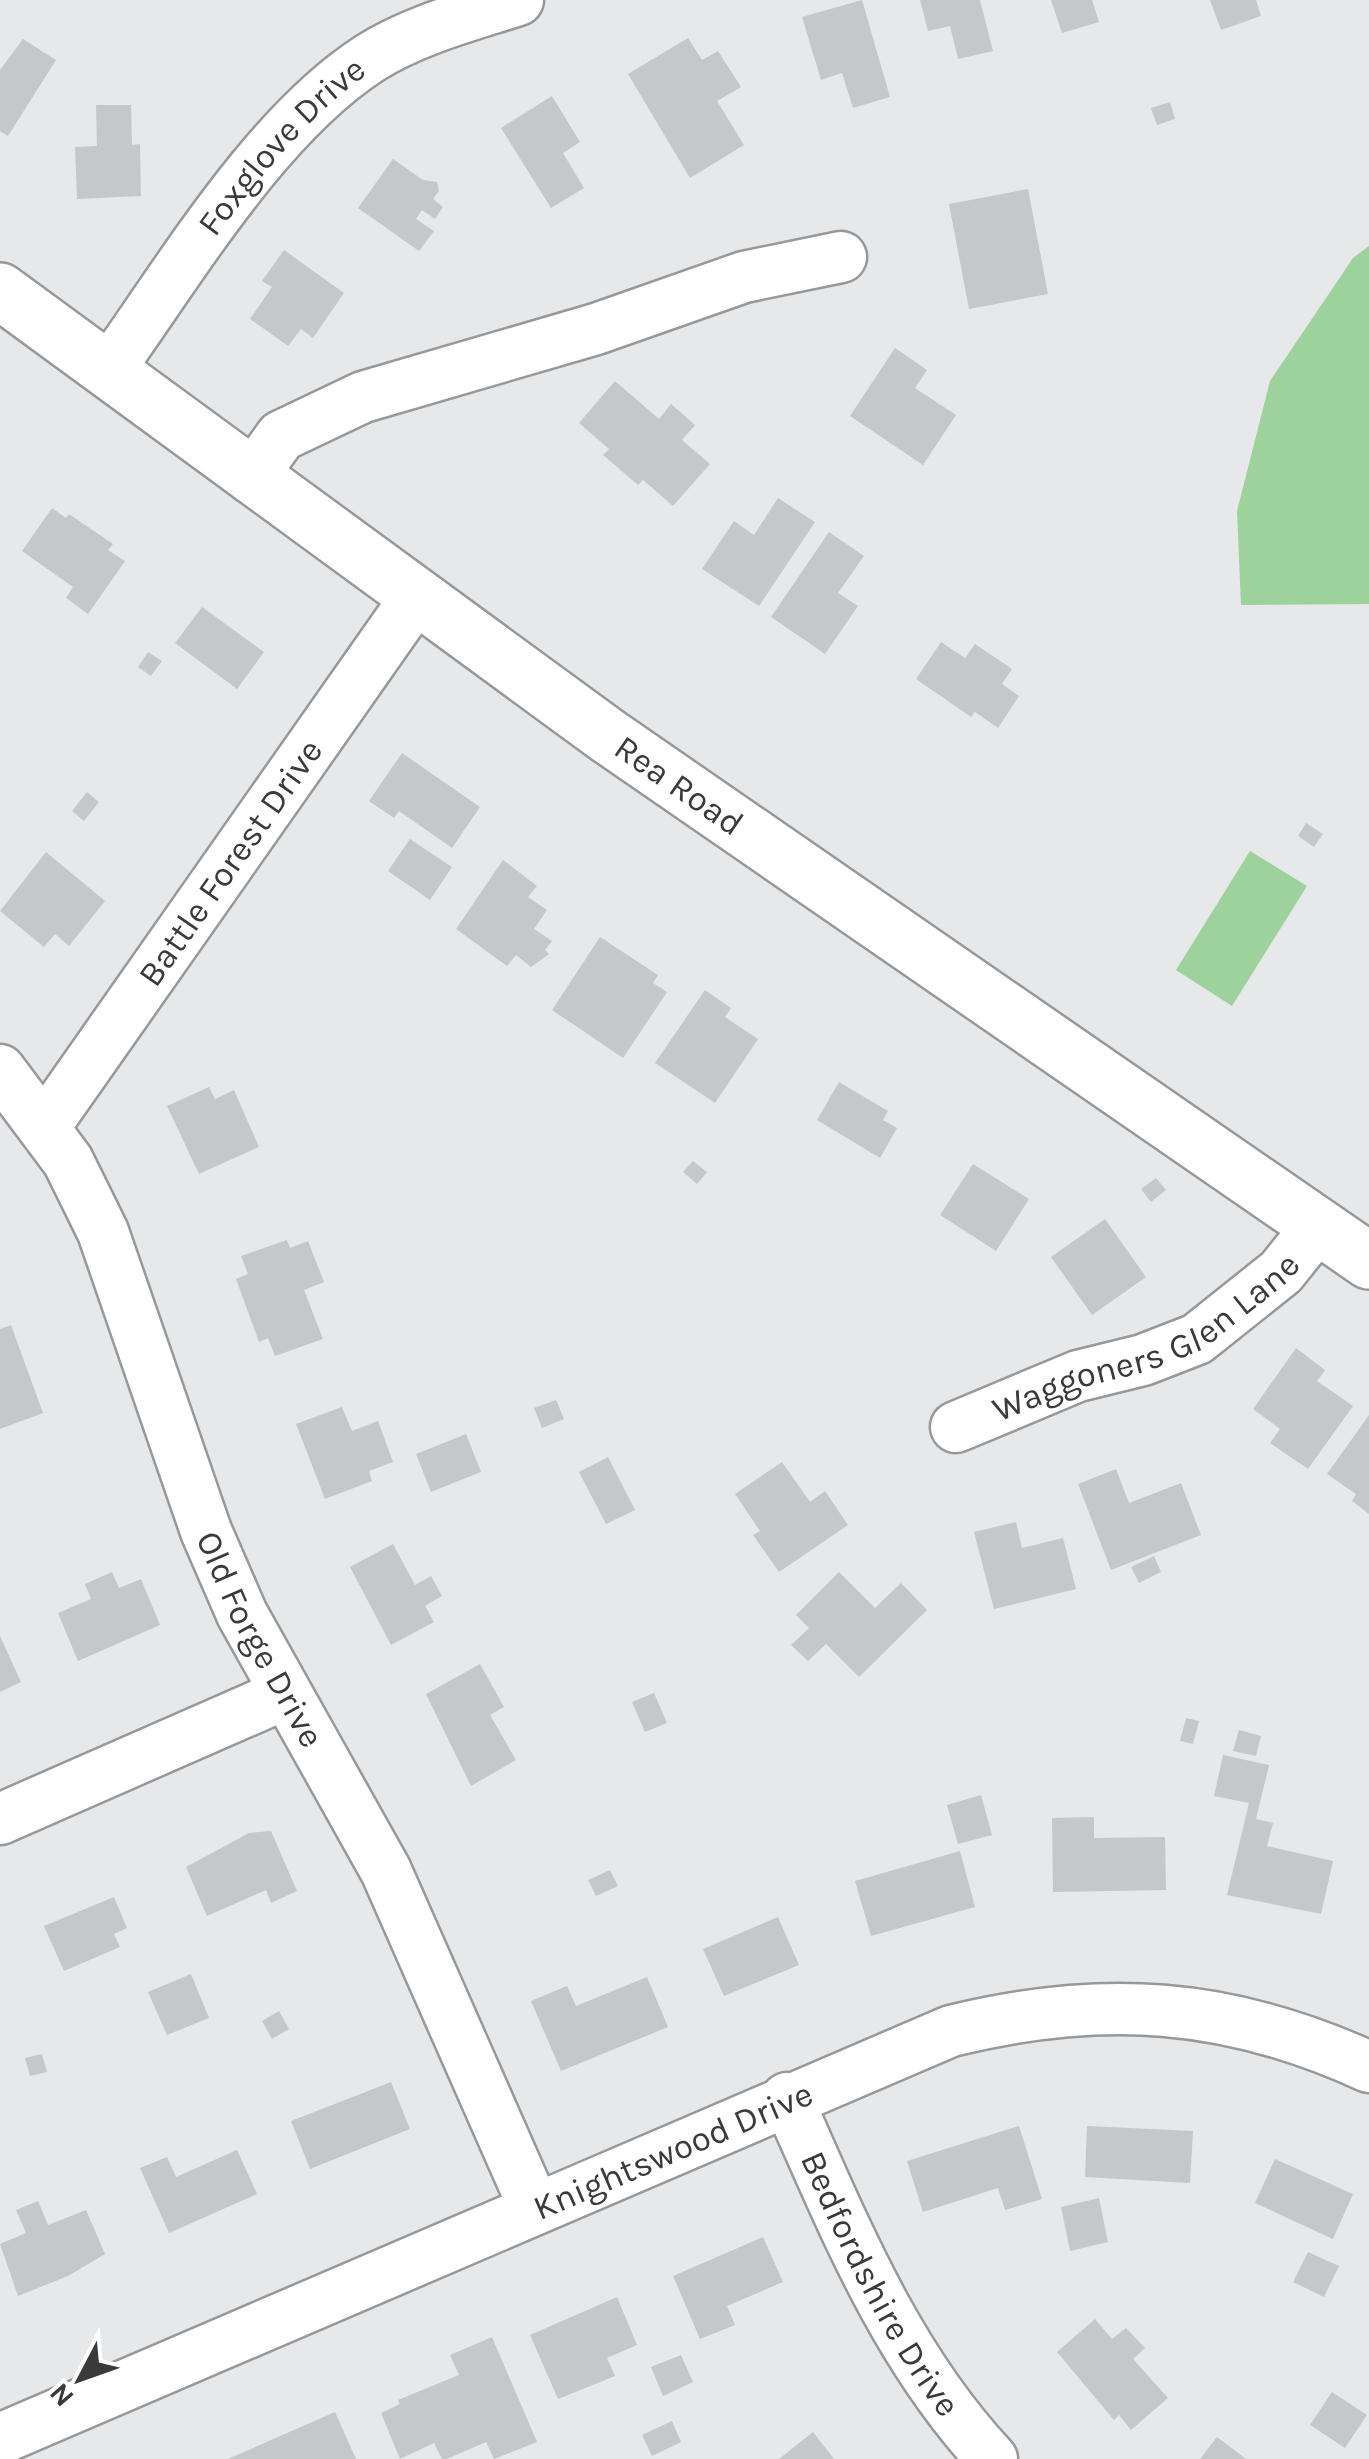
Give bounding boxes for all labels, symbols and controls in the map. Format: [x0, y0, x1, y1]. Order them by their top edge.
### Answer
street label: Foxglove Drive [189, 48, 373, 243]
street label: Rea Road [607, 727, 751, 844]
street label: Battle Forest Drive [130, 731, 331, 994]
street label: Waggoners Glen Lane [987, 1245, 1309, 1430]
street label: Old Forge Drive [188, 1525, 333, 1755]
street label: Knightswood Drive [527, 2073, 819, 2229]
street label: Bedfordshire Drive [792, 2145, 968, 2425]
north arrow [30, 2329, 130, 2429]
text: N [42, 2377, 81, 2413]

